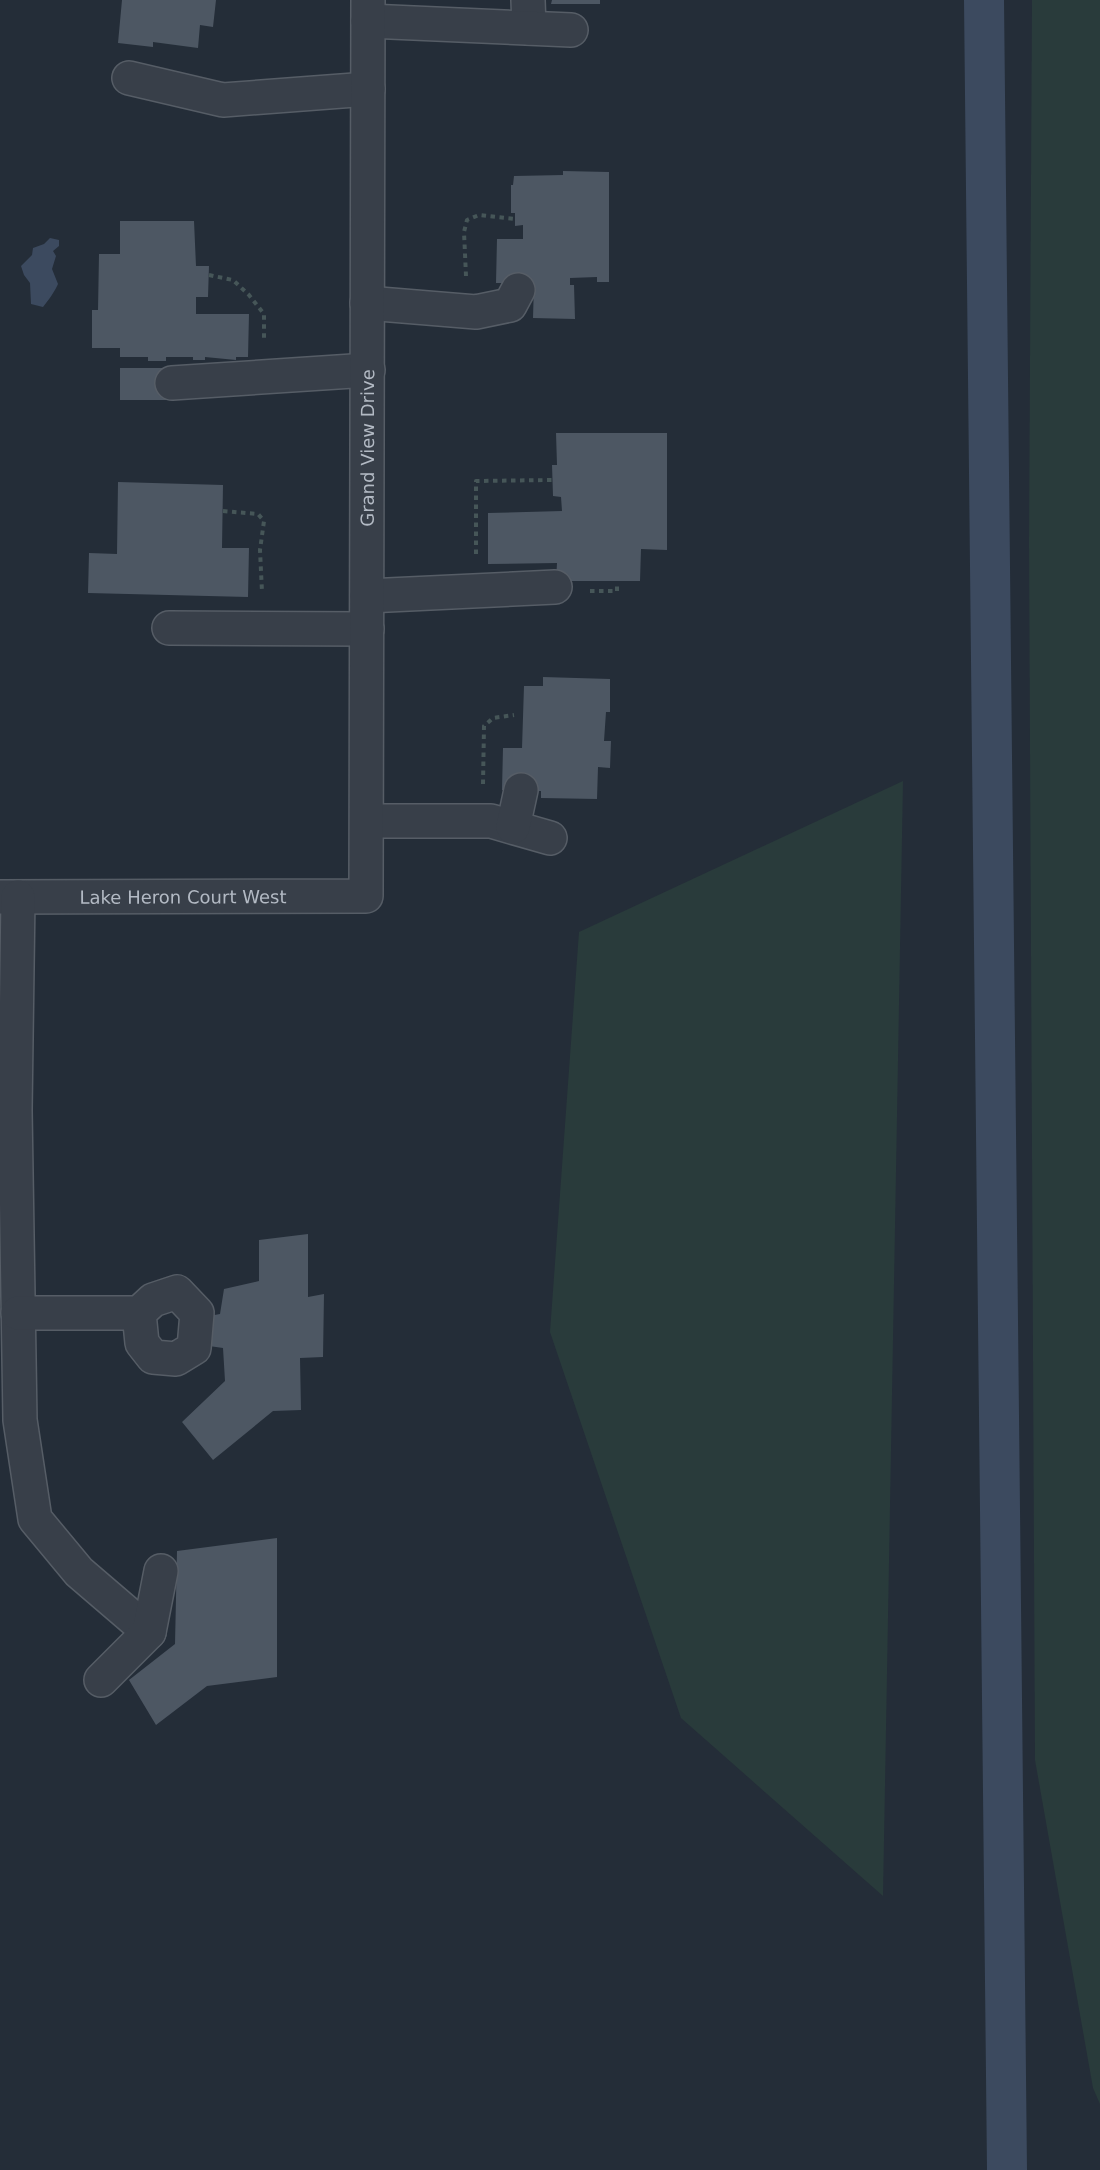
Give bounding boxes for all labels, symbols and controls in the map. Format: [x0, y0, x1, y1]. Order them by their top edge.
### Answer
street label: Grand View Drive [356, 369, 378, 527]
street label: Lake Heron Court West [79, 886, 287, 907]

